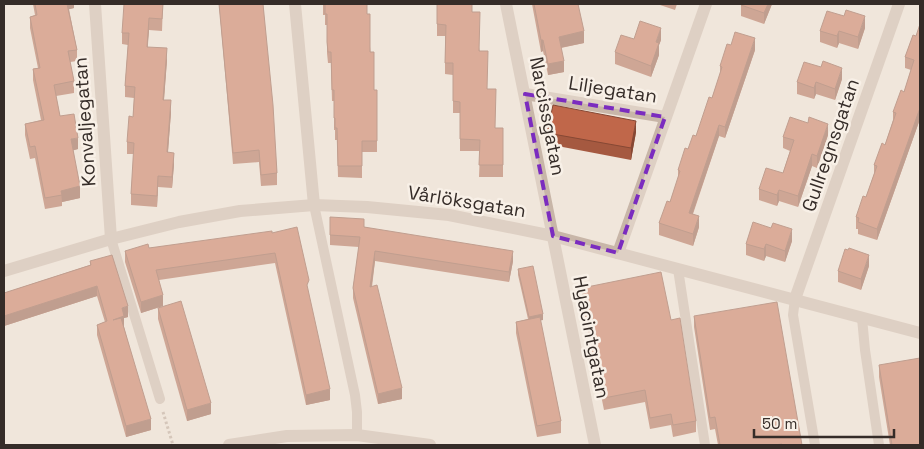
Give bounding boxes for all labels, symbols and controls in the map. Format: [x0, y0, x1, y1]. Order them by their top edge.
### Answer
street label: Narcissgatan [524, 55, 571, 177]
street label: Konvaljegatan [68, 56, 101, 187]
street label: Liljegatan [567, 70, 659, 109]
street label: Gullregnsgatan [796, 75, 865, 215]
street label: Vårlöksgatan [406, 180, 528, 223]
street label: Hyacintgatan [567, 274, 616, 401]
scale bar [754, 406, 894, 438]
text: 50 m [762, 414, 797, 433]

